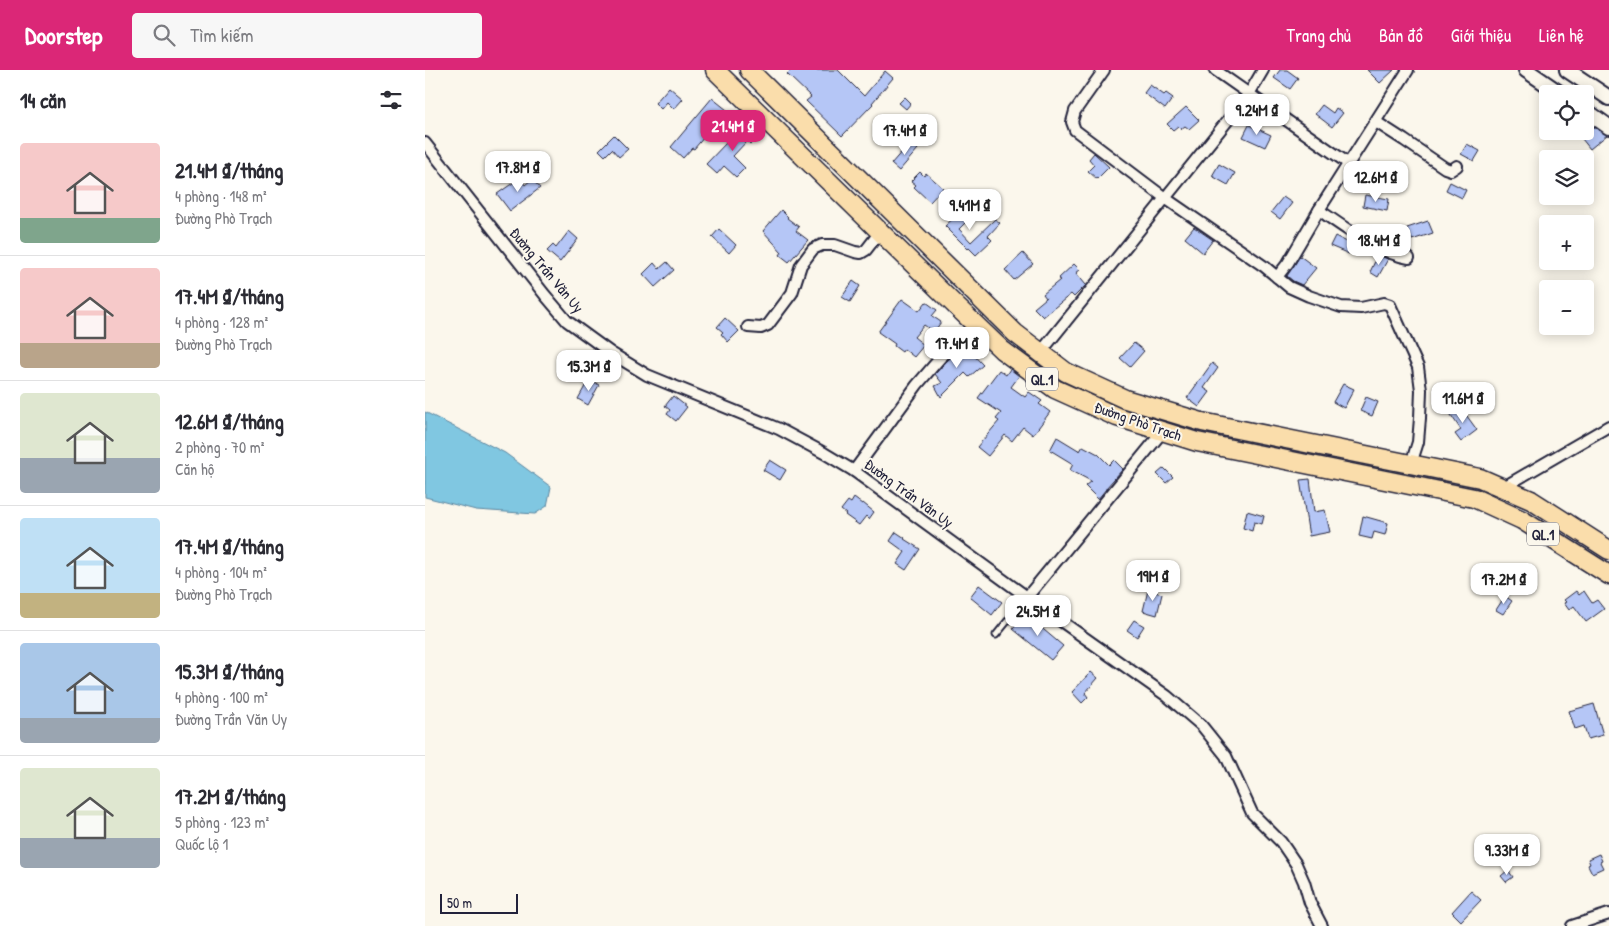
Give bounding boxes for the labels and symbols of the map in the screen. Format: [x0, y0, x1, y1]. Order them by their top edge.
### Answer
pin: 9.24M ₫ [1211, 93, 1303, 136]
pin: 21.4M ₫ [687, 109, 779, 152]
pin: 17.4M ₫ [859, 114, 951, 156]
pin: 17.8M ₫ [472, 150, 564, 193]
pin: 12.6M ₫ [1330, 160, 1422, 203]
pin: 9.41M ₫ [924, 189, 1016, 231]
street label: Đường Trần Văn Uy [505, 223, 589, 317]
pin: 18.4M ₫ [1333, 224, 1425, 266]
pin: 17.4M ₫ [911, 326, 1003, 369]
pin: 15.3M ₫ [543, 350, 635, 392]
road number: QL.1 [1026, 368, 1058, 390]
pin: 11.6M ₫ [1417, 382, 1509, 424]
street label: Đường Phò Trạch [1092, 396, 1184, 446]
street label: Đường Trần Văn Uy [860, 454, 958, 532]
road number: QL.1 [1527, 522, 1559, 546]
pin: 19M ₫ [1118, 560, 1188, 602]
pin: 17.2M ₫ [1458, 562, 1550, 605]
pin: 24.5M ₫ [992, 594, 1084, 637]
pin: 9.33M ₫ [1461, 834, 1553, 876]
scale bar [440, 891, 517, 914]

